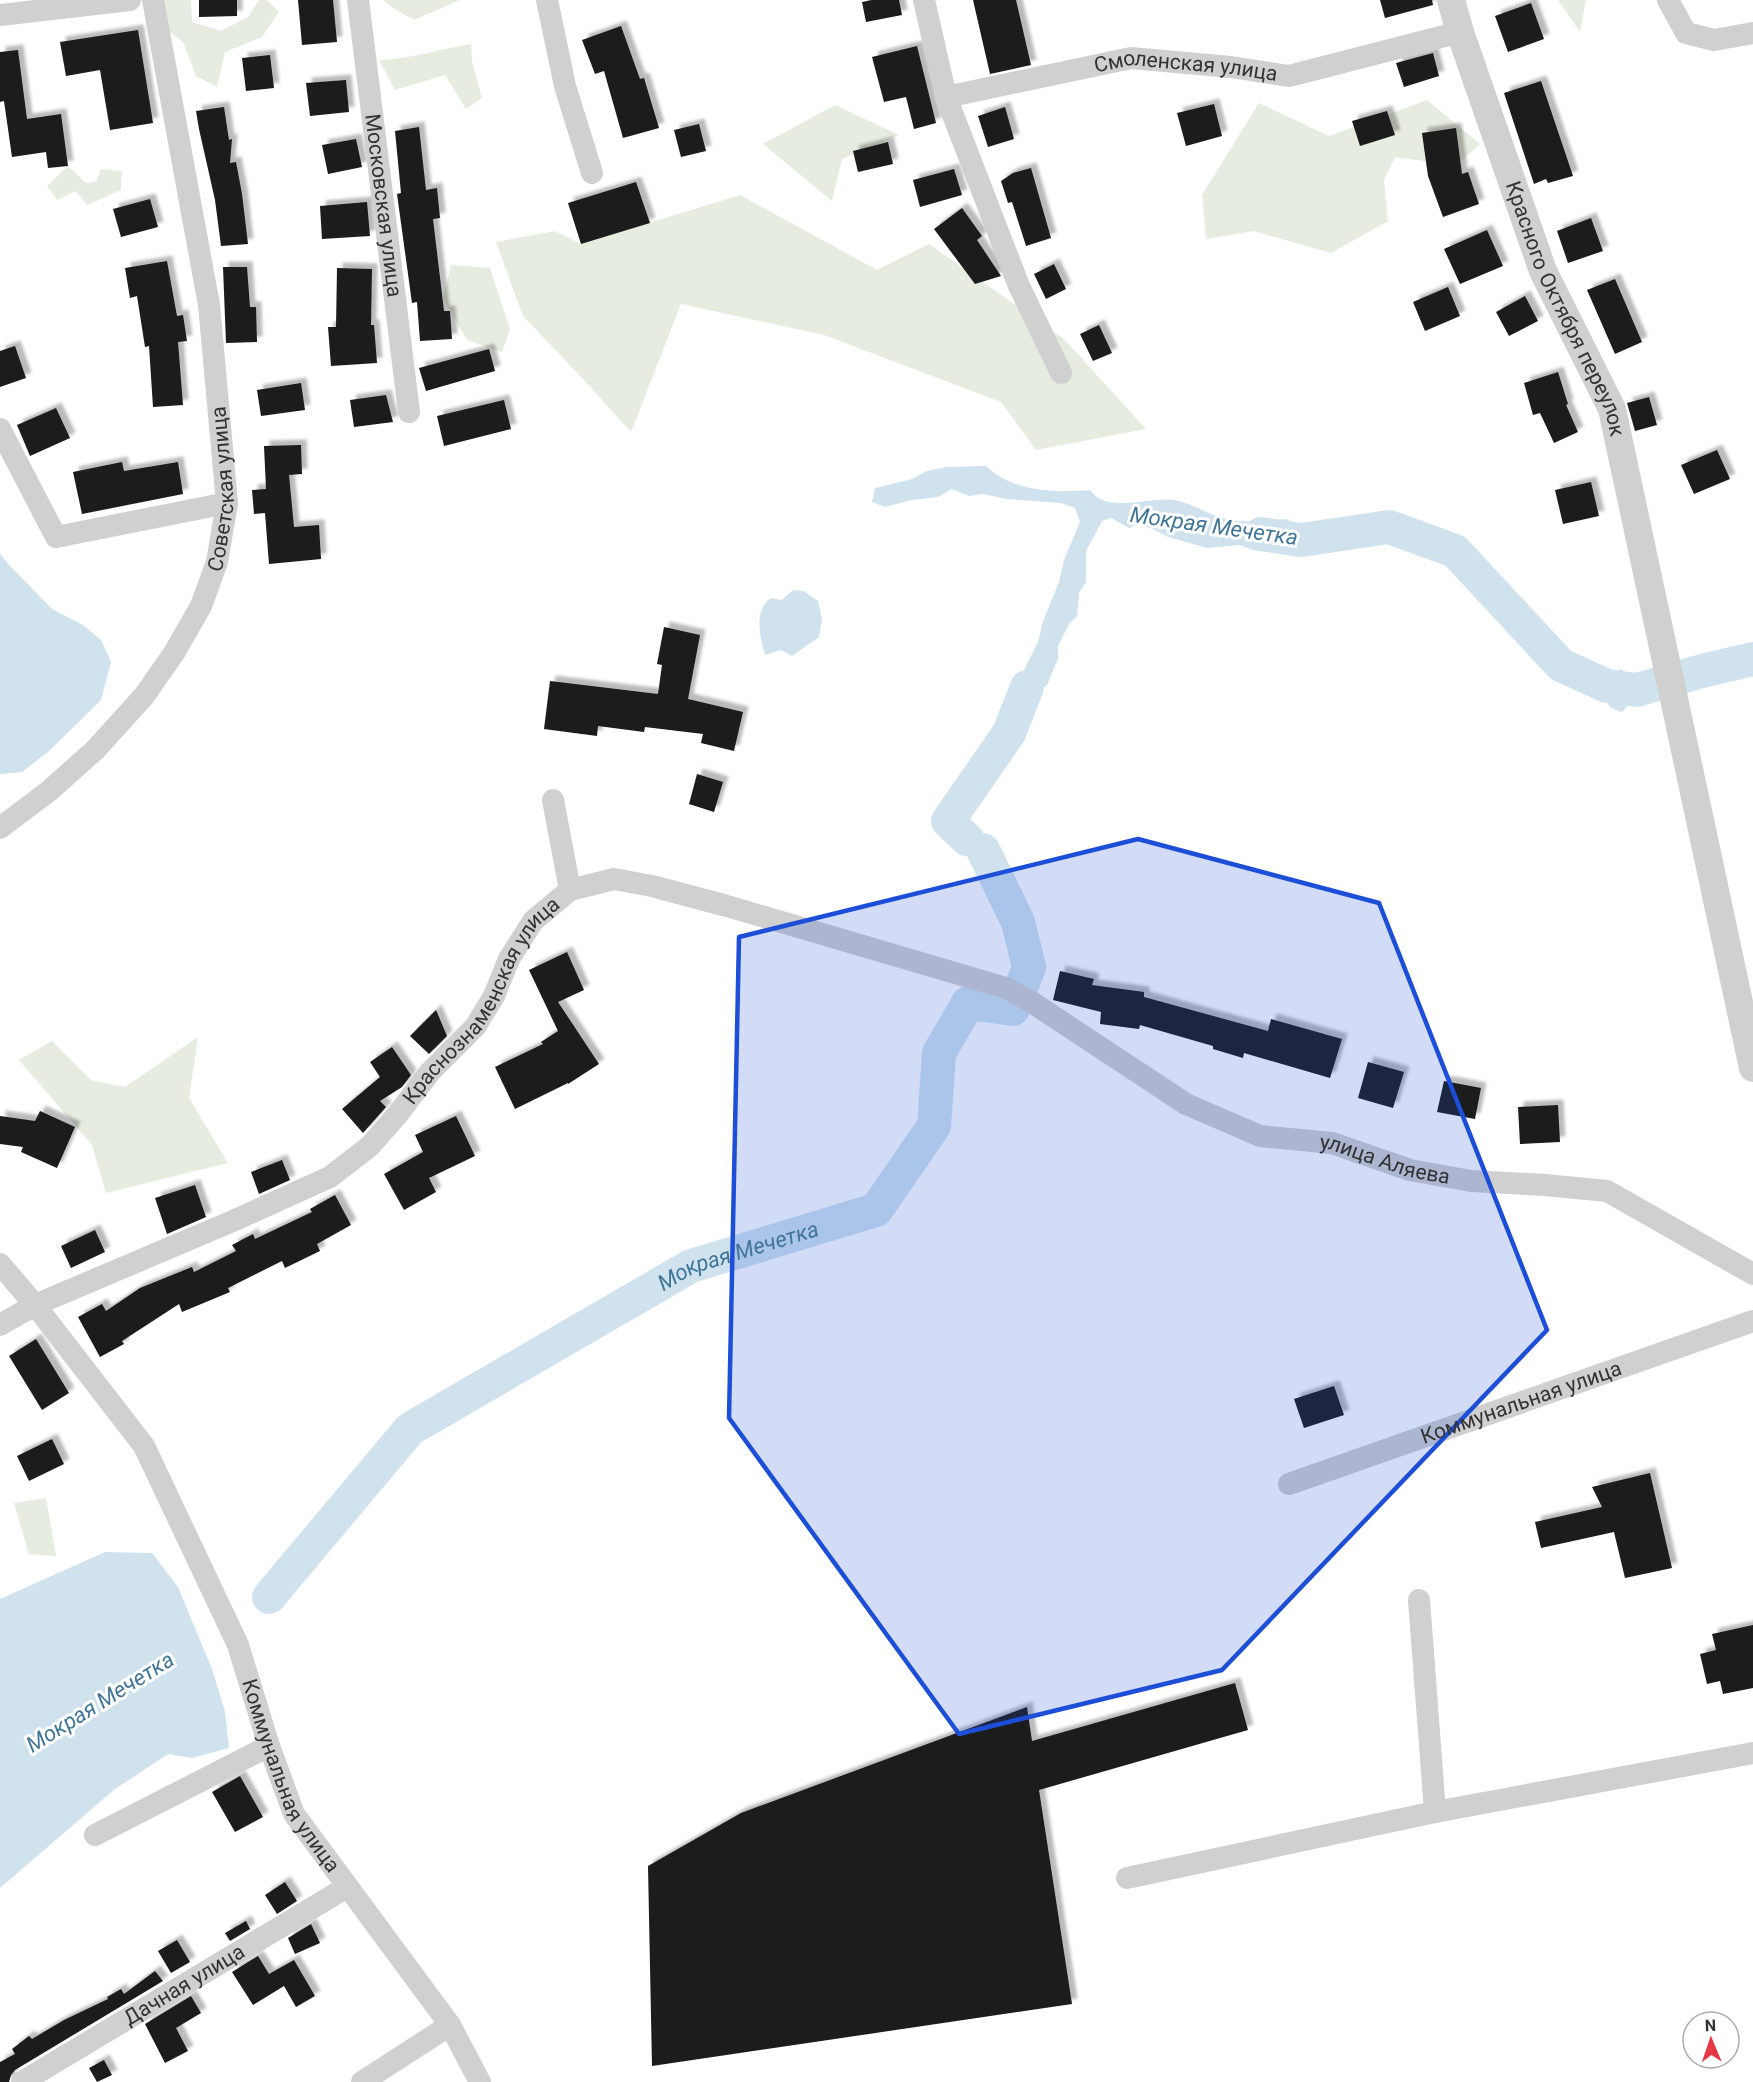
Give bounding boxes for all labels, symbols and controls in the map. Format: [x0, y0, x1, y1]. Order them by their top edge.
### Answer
street label: Смоленская улица [1092, 45, 1279, 86]
street label: Московская улица [360, 112, 407, 299]
street label: Красного Октября переулок [1501, 178, 1630, 439]
street label: Советская улица [202, 405, 239, 575]
water label: Мокрая Мечетка [1128, 502, 1300, 550]
street label: Краснознаменская улица [398, 892, 564, 1109]
street label: улица Аляева [1319, 1130, 1452, 1189]
water label: Мокрая Мечетка [653, 1216, 821, 1295]
street label: Коммунальная улица [1417, 1356, 1625, 1449]
water label: Мокрая Мечетка [22, 1647, 178, 1757]
street label: Коммунальная улица [237, 1676, 345, 1877]
street label: Дачная улица [119, 1939, 249, 2030]
north arrow [1681, 2010, 1741, 2070]
text: N [1705, 2016, 1716, 2035]

